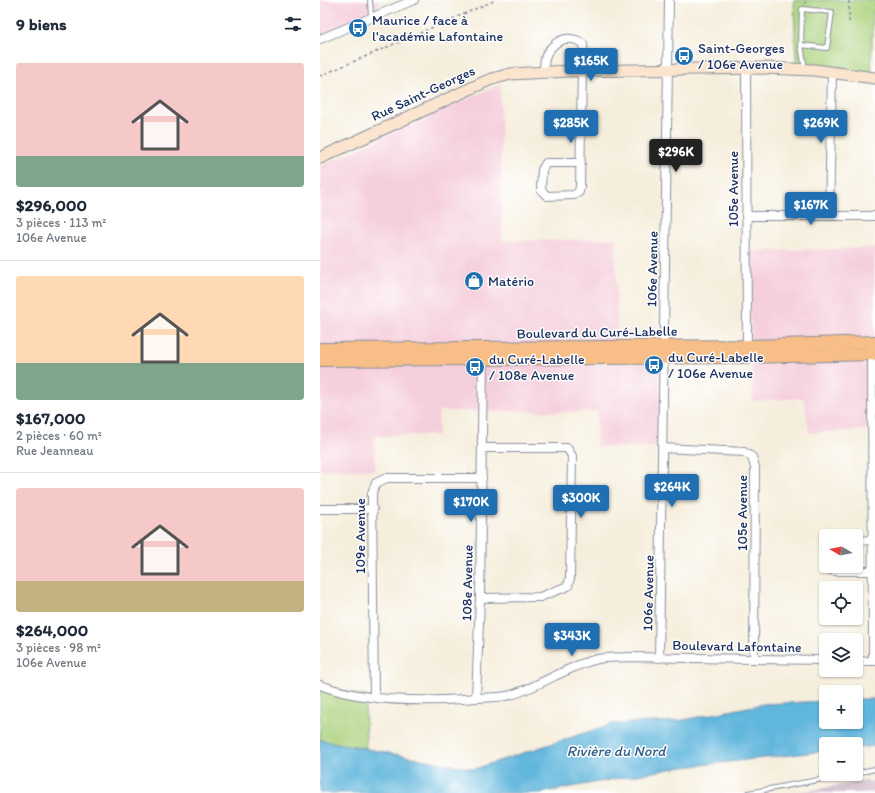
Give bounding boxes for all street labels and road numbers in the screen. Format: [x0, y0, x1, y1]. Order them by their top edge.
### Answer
street label: Rue Saint-Georges [369, 62, 478, 125]
street label: 105e Avenue [725, 151, 742, 227]
street label: 106e Avenue [643, 230, 662, 307]
street label: Boulevard du Curé-Labelle [517, 323, 678, 342]
street label: 105e Avenue [734, 475, 751, 551]
street label: 109e Avenue [352, 498, 369, 574]
street label: 108e Avenue [458, 544, 477, 621]
street label: 106e Avenue [639, 554, 658, 631]
street label: Boulevard Lafontaine [672, 637, 802, 656]

